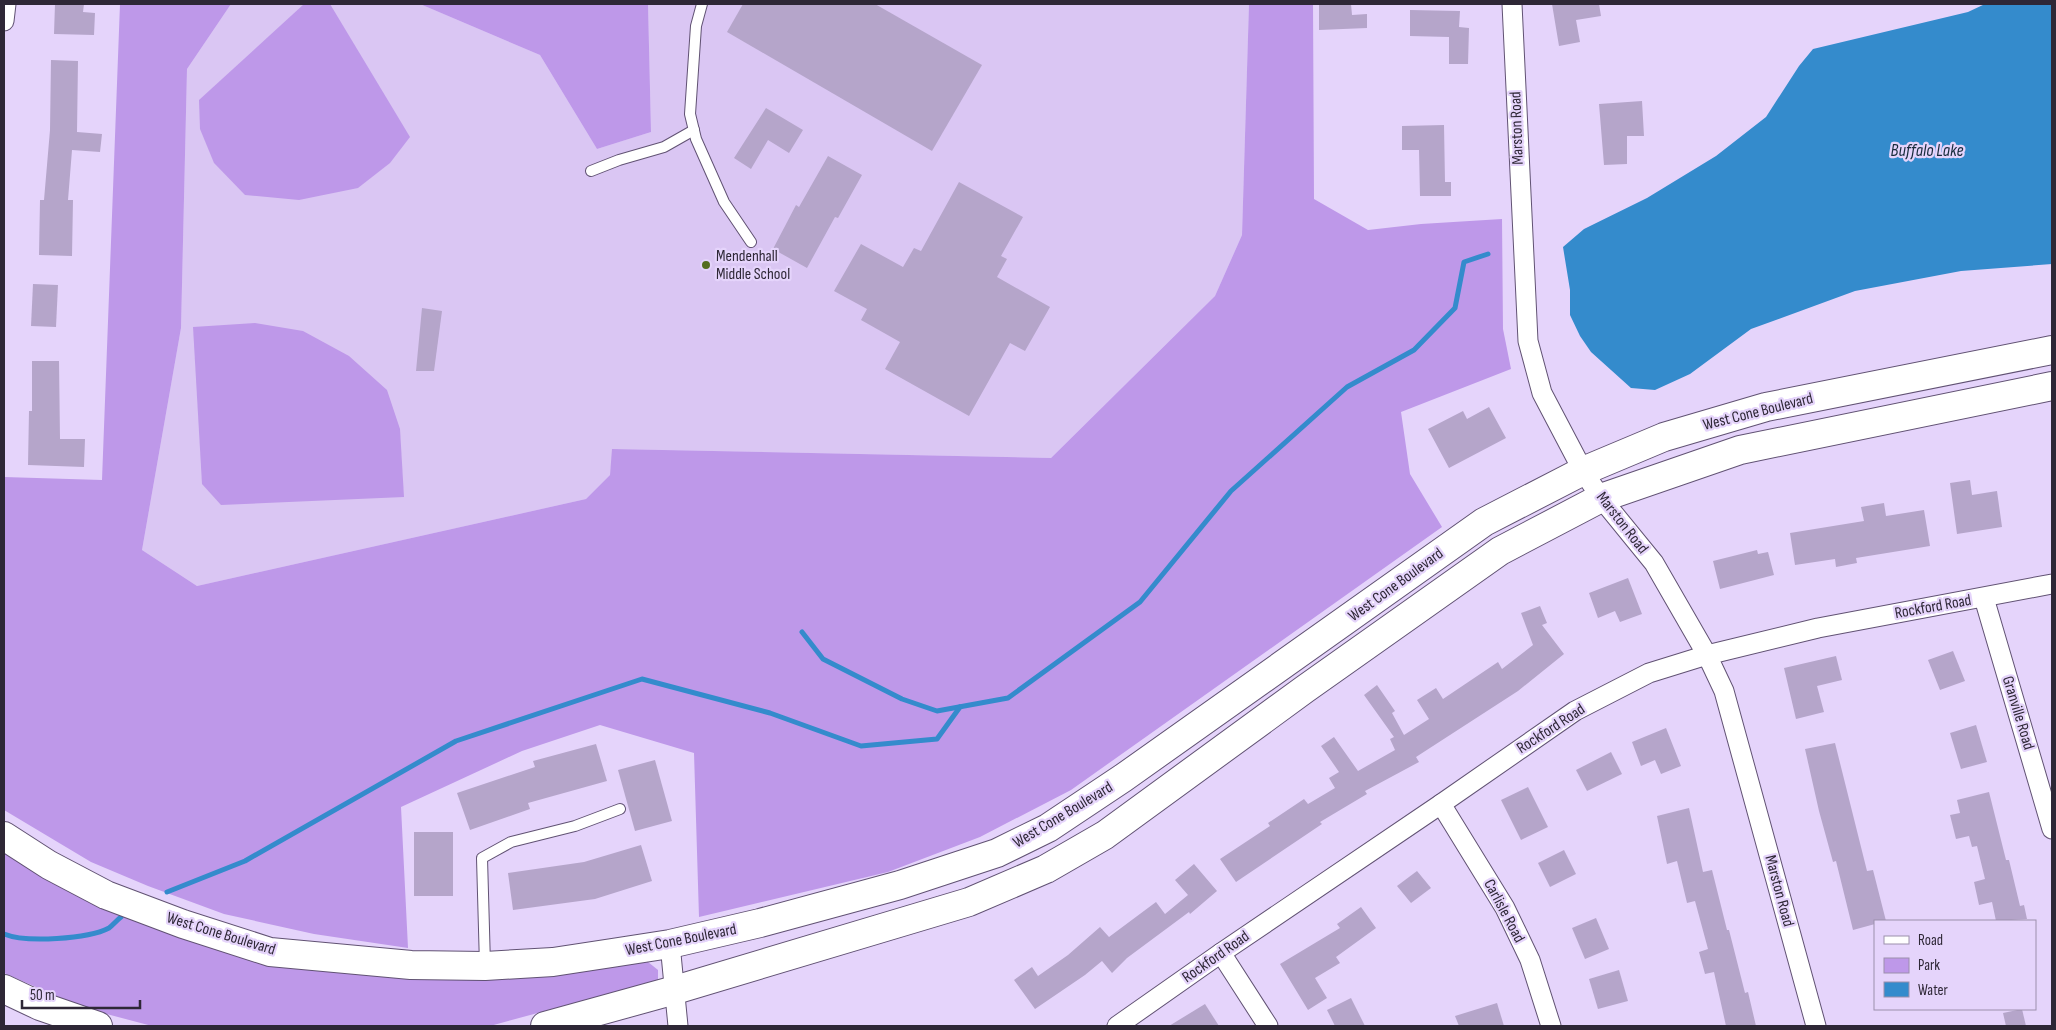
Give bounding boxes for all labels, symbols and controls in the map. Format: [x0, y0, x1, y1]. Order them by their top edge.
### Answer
street label: Marston Road [1506, 91, 1528, 165]
water label: Buffalo Lake [1891, 140, 1963, 161]
place label: Mendenhall Middle School [716, 247, 790, 284]
marker: Mendenhall Middle School [700, 259, 712, 271]
street label: West Cone Boulevard [1701, 389, 1815, 435]
street label: Marston Road [1592, 488, 1652, 558]
street label: West Cone Boulevard [1345, 544, 1447, 626]
street label: Rockford Road [1893, 591, 1973, 623]
street label: Granville Road [1998, 674, 2038, 752]
street label: Rockford Road [1513, 700, 1589, 758]
street label: West Cone Boulevard [1010, 778, 1116, 852]
street label: Marston Road [1760, 853, 1798, 929]
street label: Carlisle Road [1479, 876, 1529, 946]
street label: West Cone Boulevard [164, 908, 278, 960]
street label: West Cone Boulevard [624, 920, 738, 960]
legend [1874, 920, 2036, 1010]
street label: Rockford Road [1179, 927, 1253, 987]
text: Road [1918, 931, 1943, 950]
text: Park [1918, 956, 1940, 975]
scale bar [22, 978, 140, 1010]
text: Water [1918, 981, 1949, 1000]
text: 50 m [30, 986, 55, 1005]

